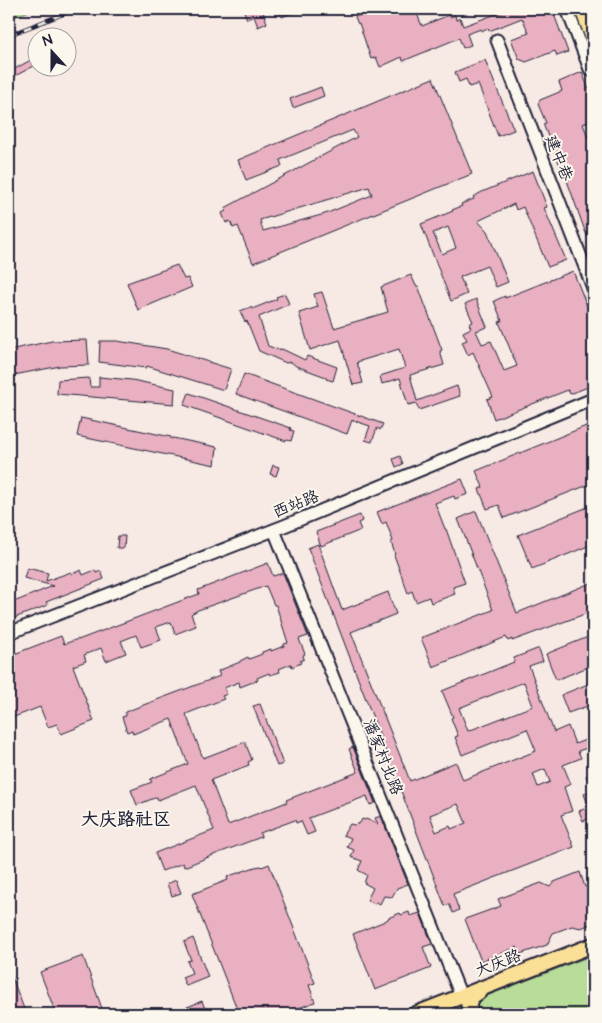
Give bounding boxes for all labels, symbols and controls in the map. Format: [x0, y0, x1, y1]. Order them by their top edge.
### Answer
north arrow [28, 28, 78, 78]
text: N [40, 30, 56, 52]
street label: 建中巷 [540, 132, 578, 184]
street label: 西站路 [270, 485, 322, 523]
street label: 潘家村北路 [358, 716, 408, 798]
district label: 大庆路社区 [81, 807, 171, 832]
street label: 大庆路 [472, 944, 524, 982]

